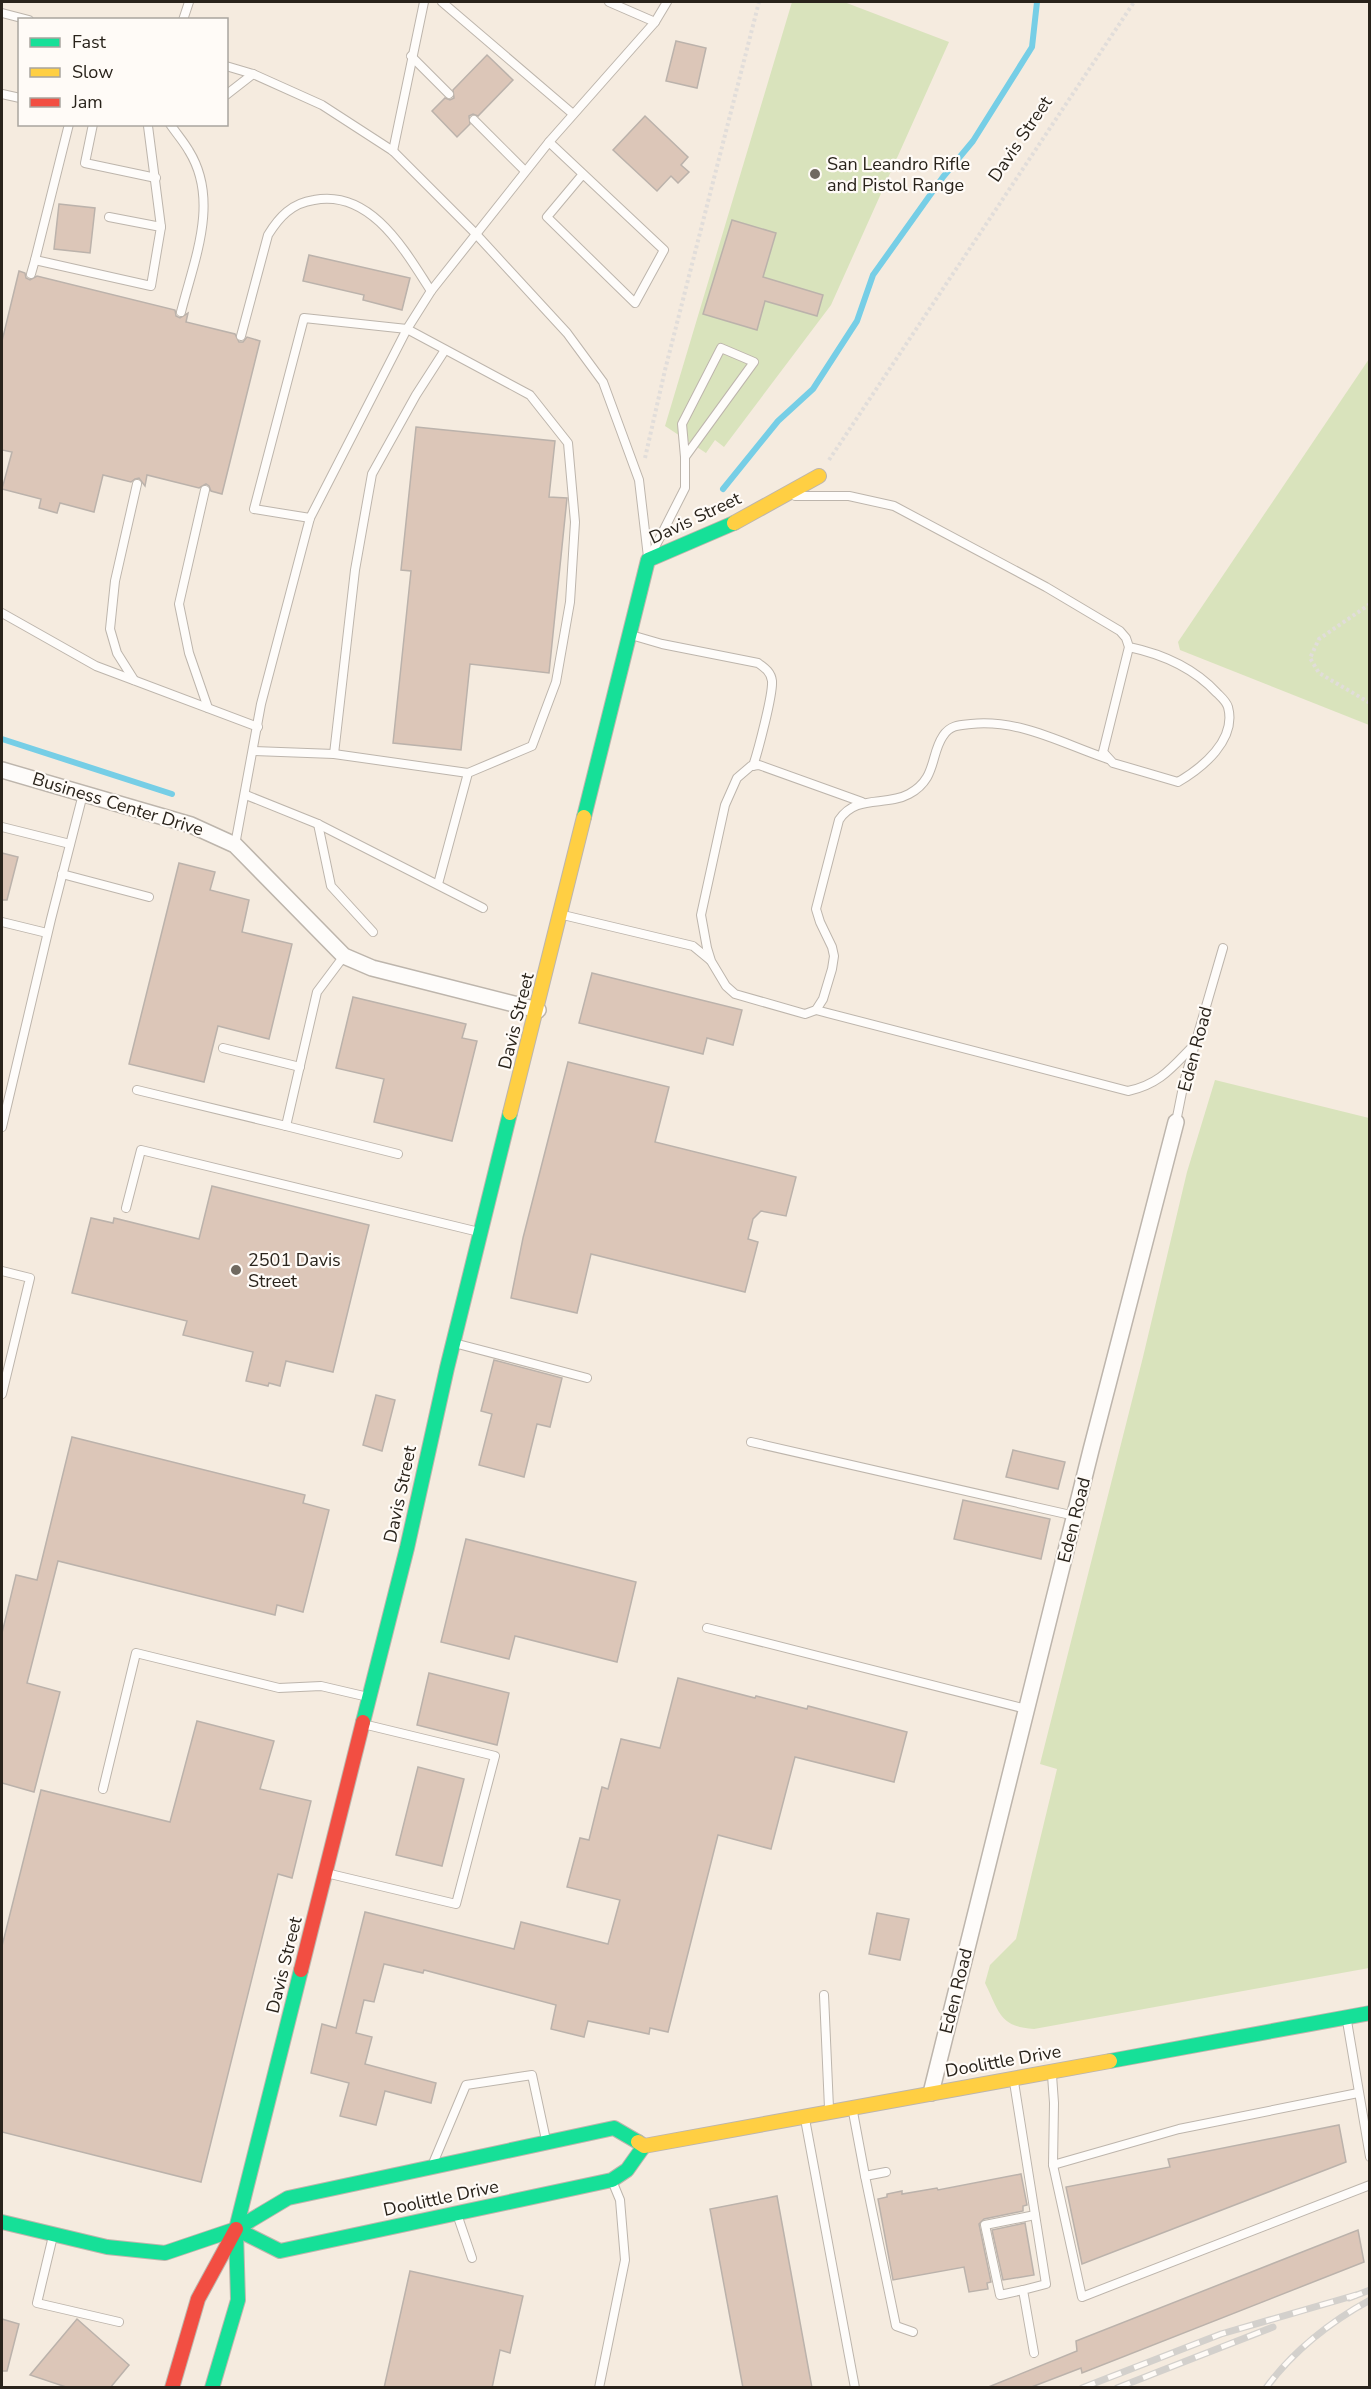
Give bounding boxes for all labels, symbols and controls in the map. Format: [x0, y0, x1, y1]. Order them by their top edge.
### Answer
legend [18, 18, 228, 126]
text: Fast [72, 30, 107, 54]
text: Slow [72, 60, 113, 84]
text: Jam [71, 90, 103, 114]
street label: Davis Street [982, 91, 1058, 187]
place label: San Leandro Rifle and Pistol Range [827, 152, 970, 197]
marker: San Leandro Rifle and Pistol Range [808, 167, 822, 181]
street label: Davis Street [645, 486, 745, 550]
street label: Business Center Drive [30, 767, 206, 841]
street label: Davis Street [492, 970, 540, 1072]
street label: Eden Road [1172, 1004, 1218, 1094]
place label: 2501 Davis Street [248, 1248, 341, 1293]
marker: 2501 Davis Street [229, 1263, 243, 1277]
street label: Davis Street [378, 1443, 422, 1545]
street label: Eden Road [1052, 1475, 1096, 1565]
street label: Davis Street [260, 1914, 308, 2016]
street label: Eden Road [934, 1946, 978, 2036]
street label: Doolittle Drive [943, 2039, 1063, 2083]
street label: Doolittle Drive [381, 2174, 501, 2222]

